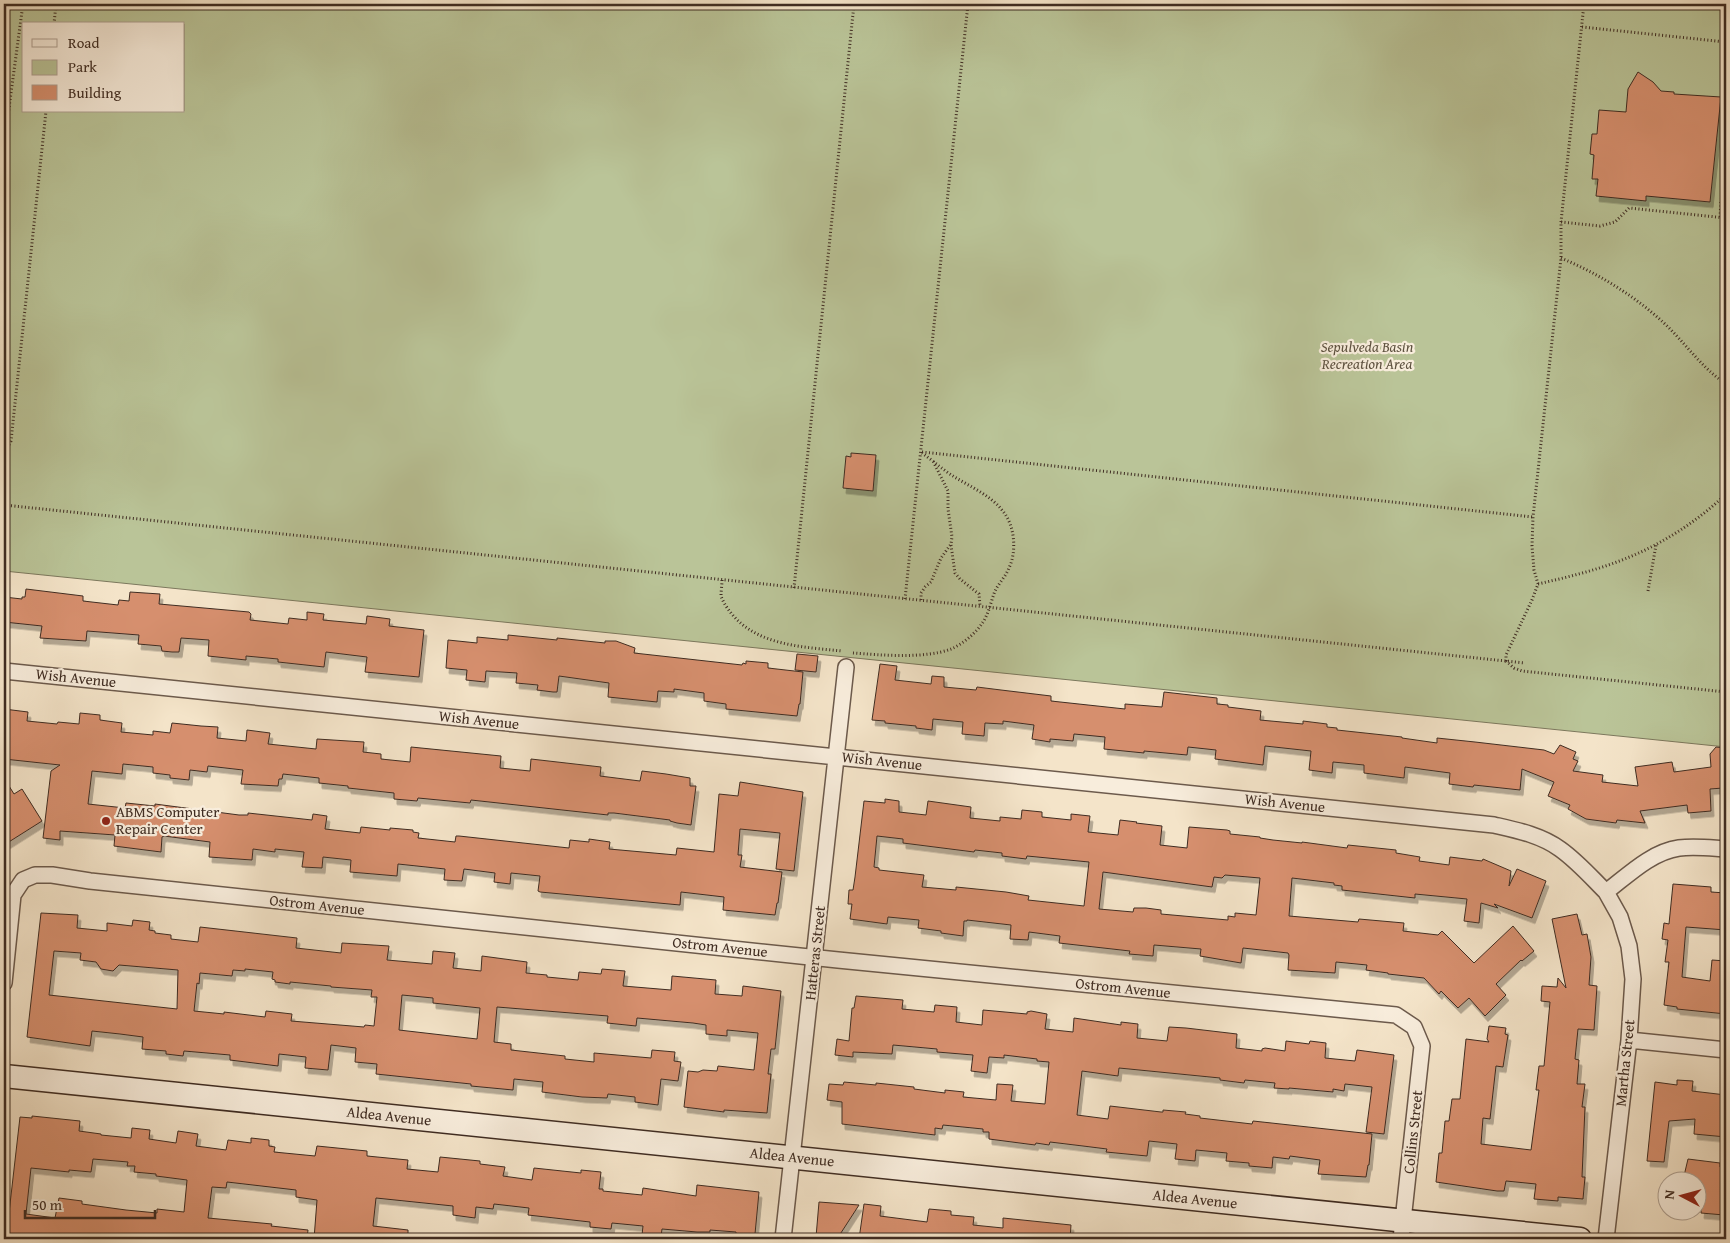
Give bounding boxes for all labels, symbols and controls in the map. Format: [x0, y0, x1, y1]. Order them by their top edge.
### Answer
legend [22, 22, 185, 112]
text: Road [68, 32, 99, 53]
text: Park [68, 56, 97, 77]
text: Building [68, 82, 122, 103]
park label: Sepulveda Basin Recreation Area [1321, 336, 1414, 374]
street label: Wish Avenue [35, 663, 117, 692]
street label: Wish Avenue [438, 705, 520, 734]
street label: Wish Avenue [841, 746, 923, 775]
street label: Wish Avenue [1244, 788, 1326, 817]
place label: ABMS Computer Repair Center [116, 801, 219, 839]
marker: ABMS Computer Repair Center [100, 815, 112, 827]
street label: Ostrom Avenue [268, 889, 366, 920]
street label: Hatteras Street [799, 904, 830, 1001]
street label: Ostrom Avenue [671, 931, 769, 962]
street label: Ostrom Avenue [1074, 972, 1172, 1003]
street label: Martha Street [1609, 1018, 1640, 1108]
street label: Collins Street [1398, 1088, 1427, 1175]
street label: Aldea Avenue [346, 1101, 432, 1130]
street label: Aldea Avenue [749, 1142, 835, 1171]
north arrow [1658, 1170, 1708, 1220]
street label: Aldea Avenue [1152, 1184, 1238, 1213]
scale bar [25, 1188, 155, 1220]
text: N [1659, 1188, 1680, 1200]
text: 50 m [32, 1194, 63, 1215]

